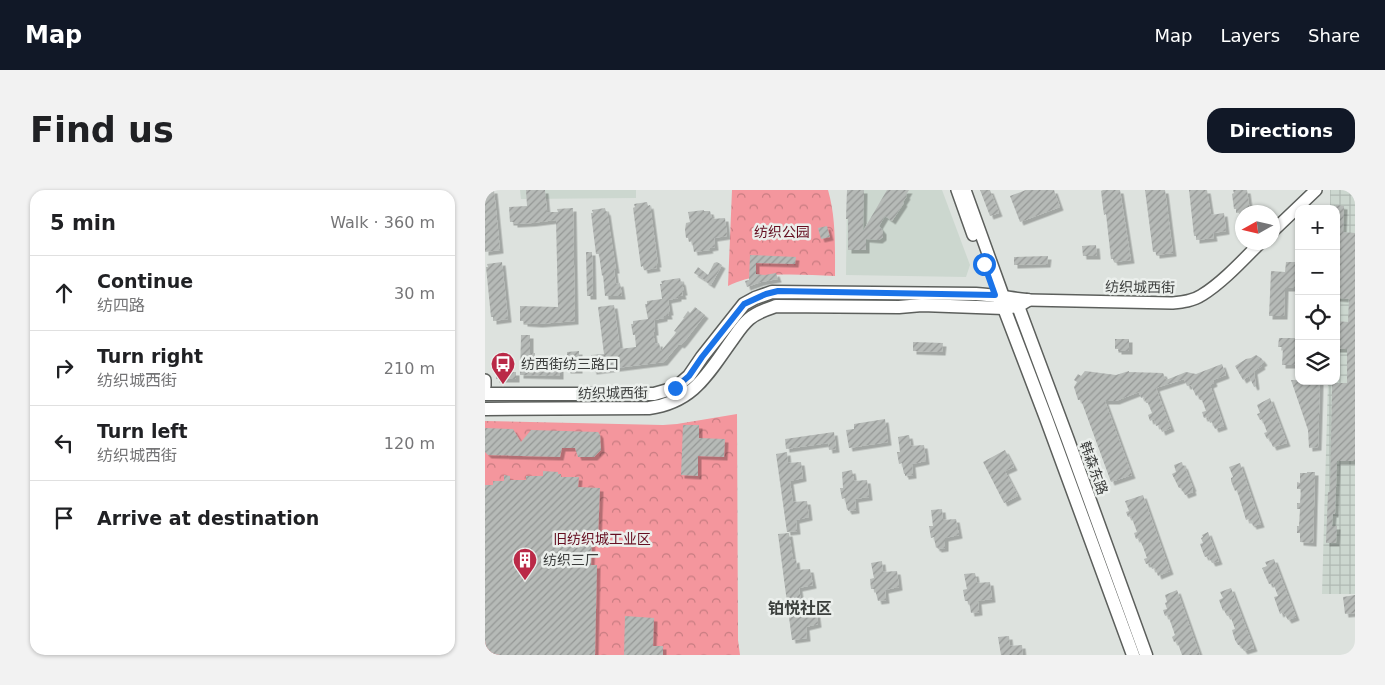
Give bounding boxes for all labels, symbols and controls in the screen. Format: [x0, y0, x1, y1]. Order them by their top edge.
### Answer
text: Map [25, 21, 82, 49]
text: Map [1154, 25, 1192, 46]
text: Layers [1220, 25, 1280, 46]
text: Share [1308, 25, 1360, 46]
button: Directions [1207, 108, 1355, 153]
text: Find us [30, 110, 174, 150]
north arrow [1235, 205, 1280, 250]
map controls [1295, 205, 1340, 385]
button: + [1295, 205, 1340, 250]
text: 5 min [50, 211, 116, 235]
text: Walk · 360 m [330, 213, 435, 232]
park label: 纺织公园 [754, 224, 810, 240]
button: − [1295, 250, 1340, 295]
route start [973, 253, 996, 276]
text: Continue [97, 270, 193, 292]
street label: 纺织城西街 [1105, 278, 1175, 296]
icon: ahead [50, 279, 78, 307]
text: 30 m [394, 284, 435, 303]
button: locate [1295, 295, 1340, 340]
text: 纺四路 [97, 296, 145, 315]
button: layers [1295, 340, 1340, 385]
text: Turn right [97, 345, 203, 367]
bus stop icon: 纺西街纺三路口 [490, 351, 516, 385]
icon: right [50, 354, 78, 382]
place label: 纺西街纺三路口 [521, 356, 619, 372]
text: 210 m [384, 359, 435, 378]
text: 纺织城西街 [97, 371, 177, 390]
route end [664, 377, 687, 400]
street label: 纺织城西街 [578, 384, 648, 402]
text: Turn left [97, 420, 188, 442]
icon: left [50, 429, 78, 457]
text: 120 m [384, 434, 435, 453]
street label: 韩森东路 [1077, 439, 1111, 497]
text: 纺织城西街 [97, 446, 177, 465]
icon: arrive [50, 504, 78, 532]
text: Arrive at destination [97, 507, 319, 529]
park label: 旧纺织城工业区 [553, 531, 651, 547]
building icon: 纺织三厂 [512, 547, 538, 581]
place label: 纺织三厂 [543, 552, 599, 568]
district label: 铂悦社区 [768, 599, 832, 618]

